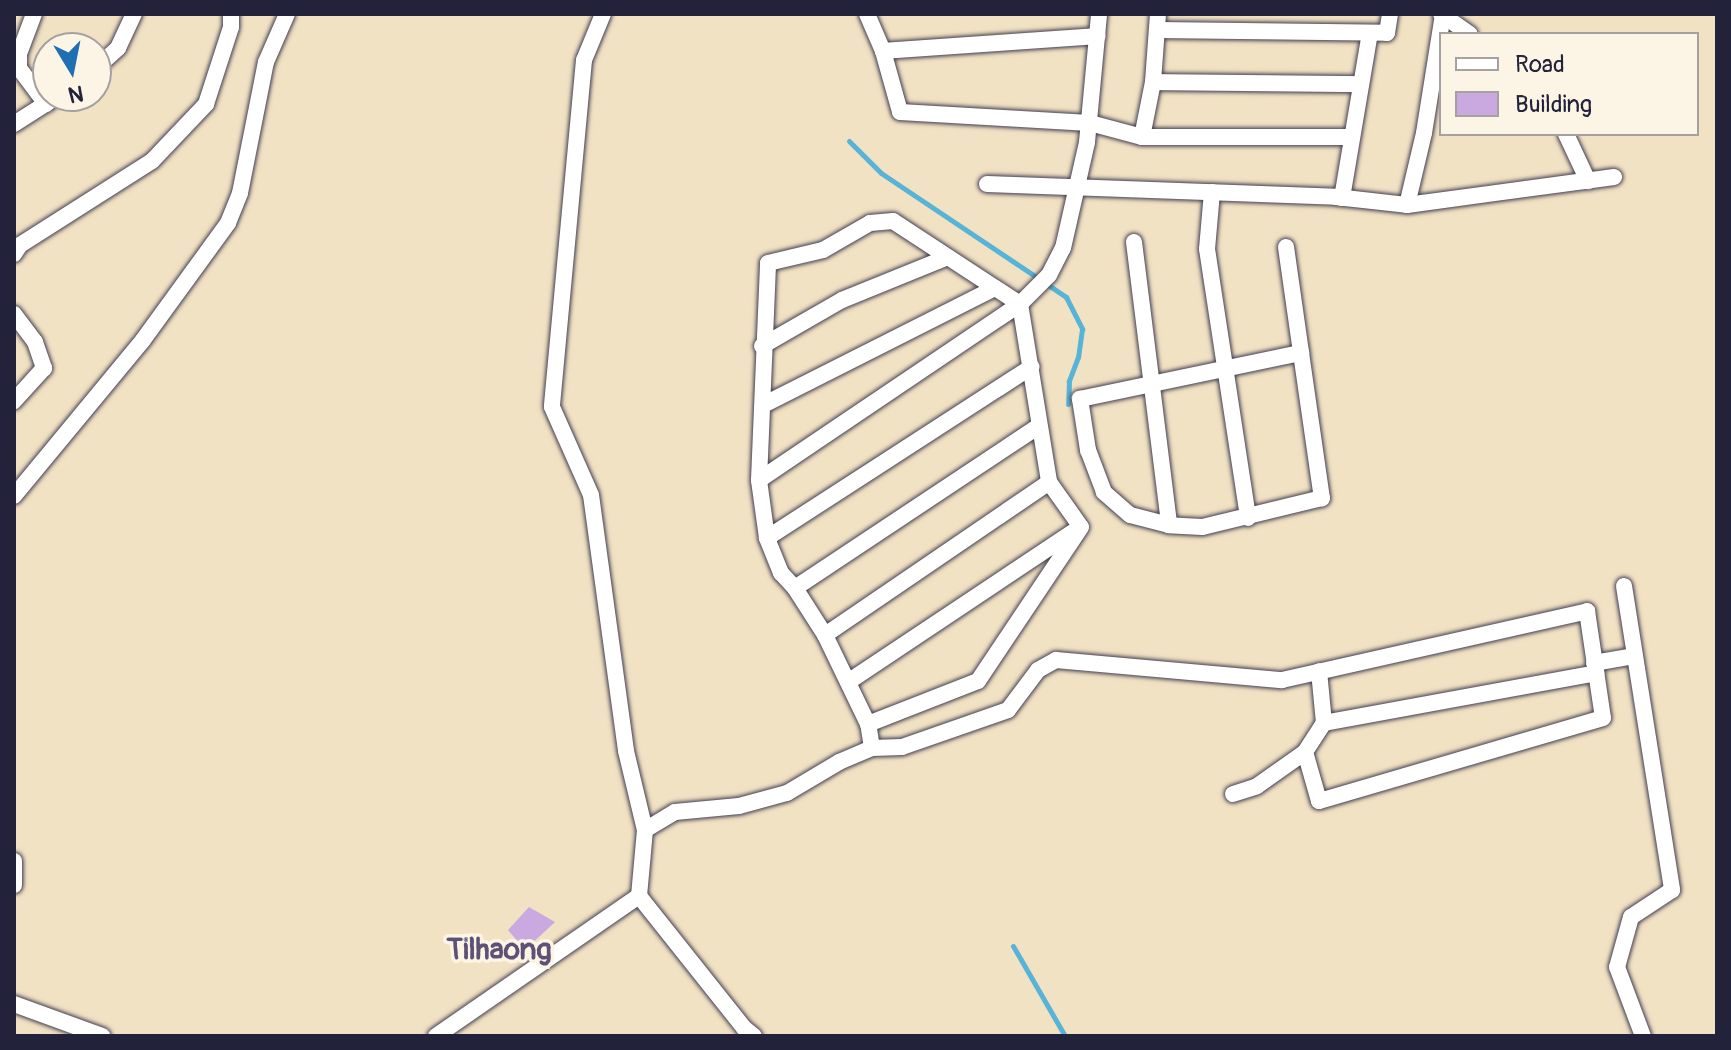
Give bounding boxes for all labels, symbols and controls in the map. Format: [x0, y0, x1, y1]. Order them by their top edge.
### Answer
north arrow [32, 32, 112, 112]
legend [1439, 32, 1699, 136]
text: Road [1515, 50, 1565, 79]
text: N [66, 79, 86, 109]
text: Building [1515, 90, 1592, 119]
district label: Tilhaong [446, 932, 552, 968]

